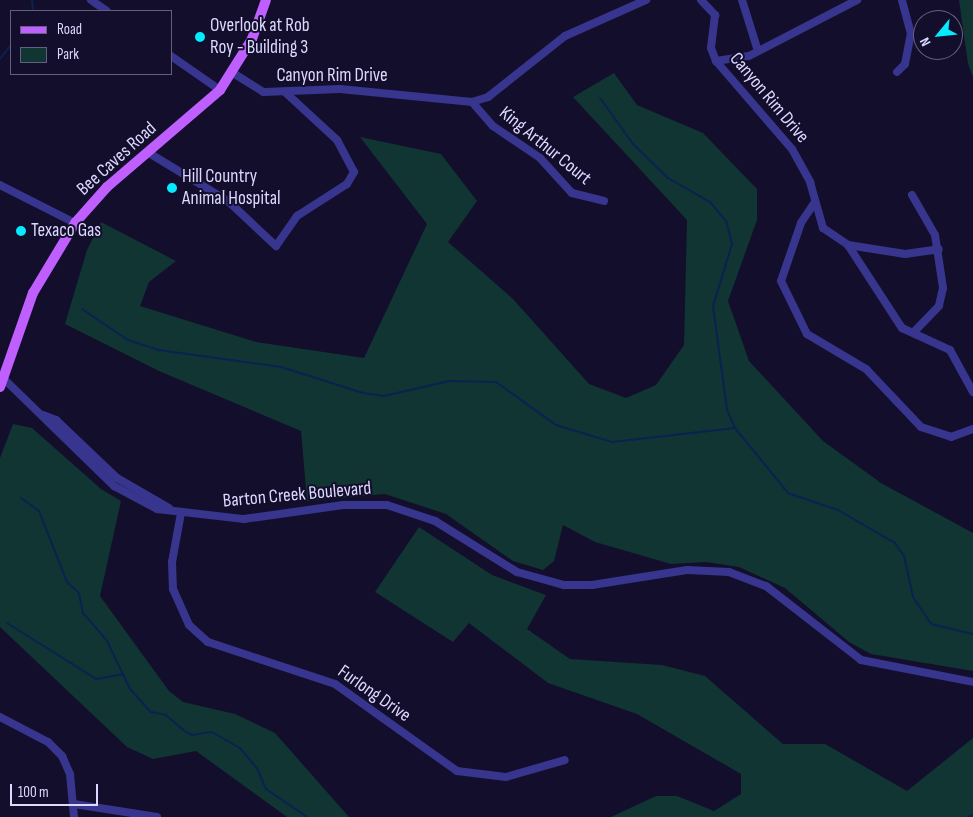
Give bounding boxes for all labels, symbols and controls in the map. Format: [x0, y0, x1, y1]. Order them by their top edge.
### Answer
legend [10, 10, 172, 75]
north arrow [913, 10, 963, 60]
place label: Overlook at Rob Roy - Building 3 [210, 15, 310, 59]
text: Road [57, 20, 82, 39]
marker: Overlook at Rob Roy - Building 3 [194, 31, 206, 43]
text: N [916, 35, 934, 49]
text: Park [57, 45, 79, 64]
street label: Canyon Rim Drive [725, 48, 813, 148]
street label: Canyon Rim Drive [276, 65, 388, 87]
street label: King Arthur Court [494, 102, 596, 190]
street label: Bee Caves Road [73, 117, 161, 201]
place label: Hill Country Animal Hospital [182, 166, 281, 210]
marker: Hill Country Animal Hospital [166, 182, 178, 194]
place label: Texaco Gas [31, 220, 101, 242]
marker: Texaco Gas [15, 225, 27, 237]
street label: Barton Creek Boulevard [222, 477, 372, 513]
street label: Furlong Drive [333, 661, 415, 727]
scale bar [12, 774, 100, 806]
text: 100 m [18, 783, 49, 802]

